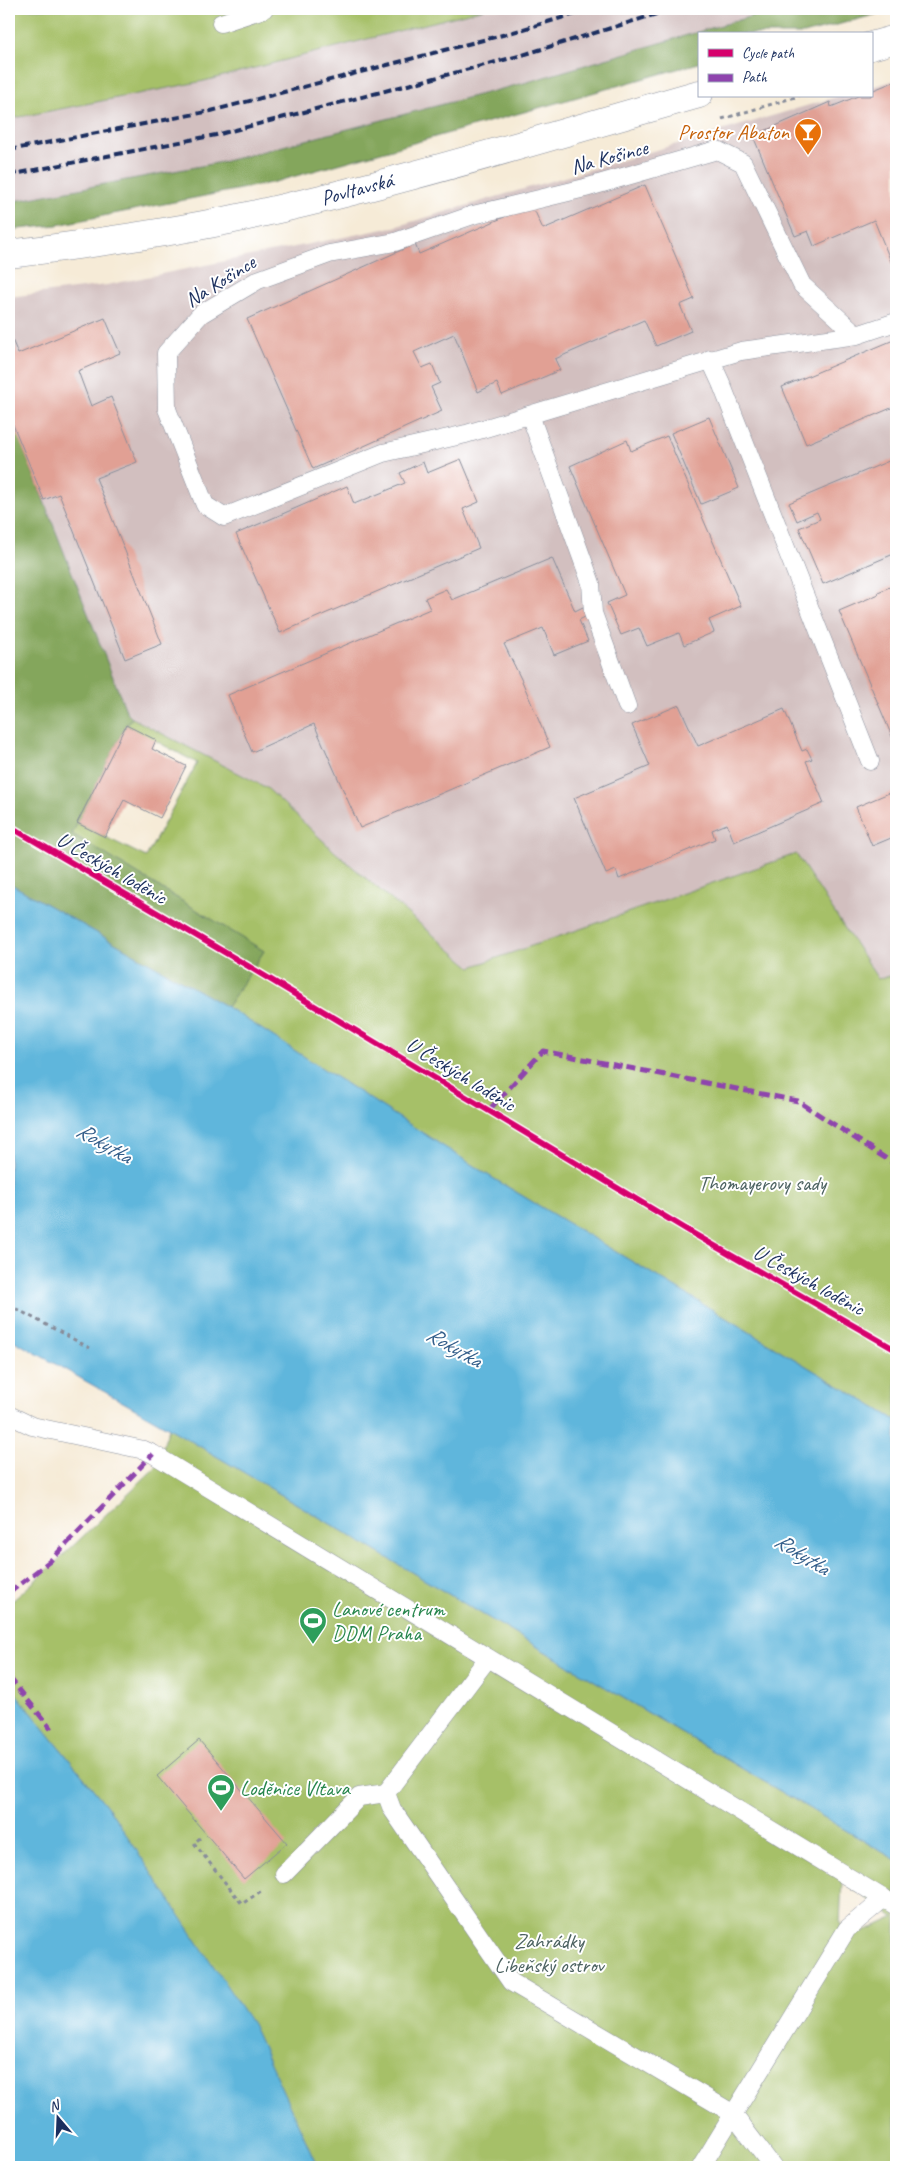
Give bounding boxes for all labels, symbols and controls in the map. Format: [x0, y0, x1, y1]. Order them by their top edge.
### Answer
legend [698, 32, 872, 98]
text: Cycle path [742, 44, 794, 63]
text: Path [742, 68, 768, 87]
bar icon: Prostor Abaton [793, 117, 823, 156]
place label: Prostor Abaton [678, 119, 790, 145]
street label: Na Košince [568, 134, 651, 180]
street label: Povltavská [318, 166, 398, 211]
street label: Na Košince [180, 249, 261, 313]
street label: U Českých loděnic [52, 826, 173, 911]
street label: U Českých loděnic [402, 1031, 522, 1118]
water label: Rokytka [71, 1116, 138, 1171]
park label: Thomayerovy sady [698, 1170, 828, 1196]
street label: U Českých loděnic [749, 1239, 871, 1322]
water label: Rokytka [421, 1320, 488, 1375]
water label: Rokytka [770, 1526, 836, 1583]
place label: Lanové centrum DDM Praha [332, 1596, 446, 1646]
sports icon: Lanové centrum DDM Praha [298, 1606, 328, 1645]
sports icon: Loděnice Vltava [206, 1773, 236, 1812]
place label: Loděnice Vltava [240, 1775, 351, 1801]
park label: Zahrádky Libeňský ostrov [494, 1928, 606, 1978]
north arrow [32, 2094, 82, 2144]
text: N [47, 2096, 63, 2116]

